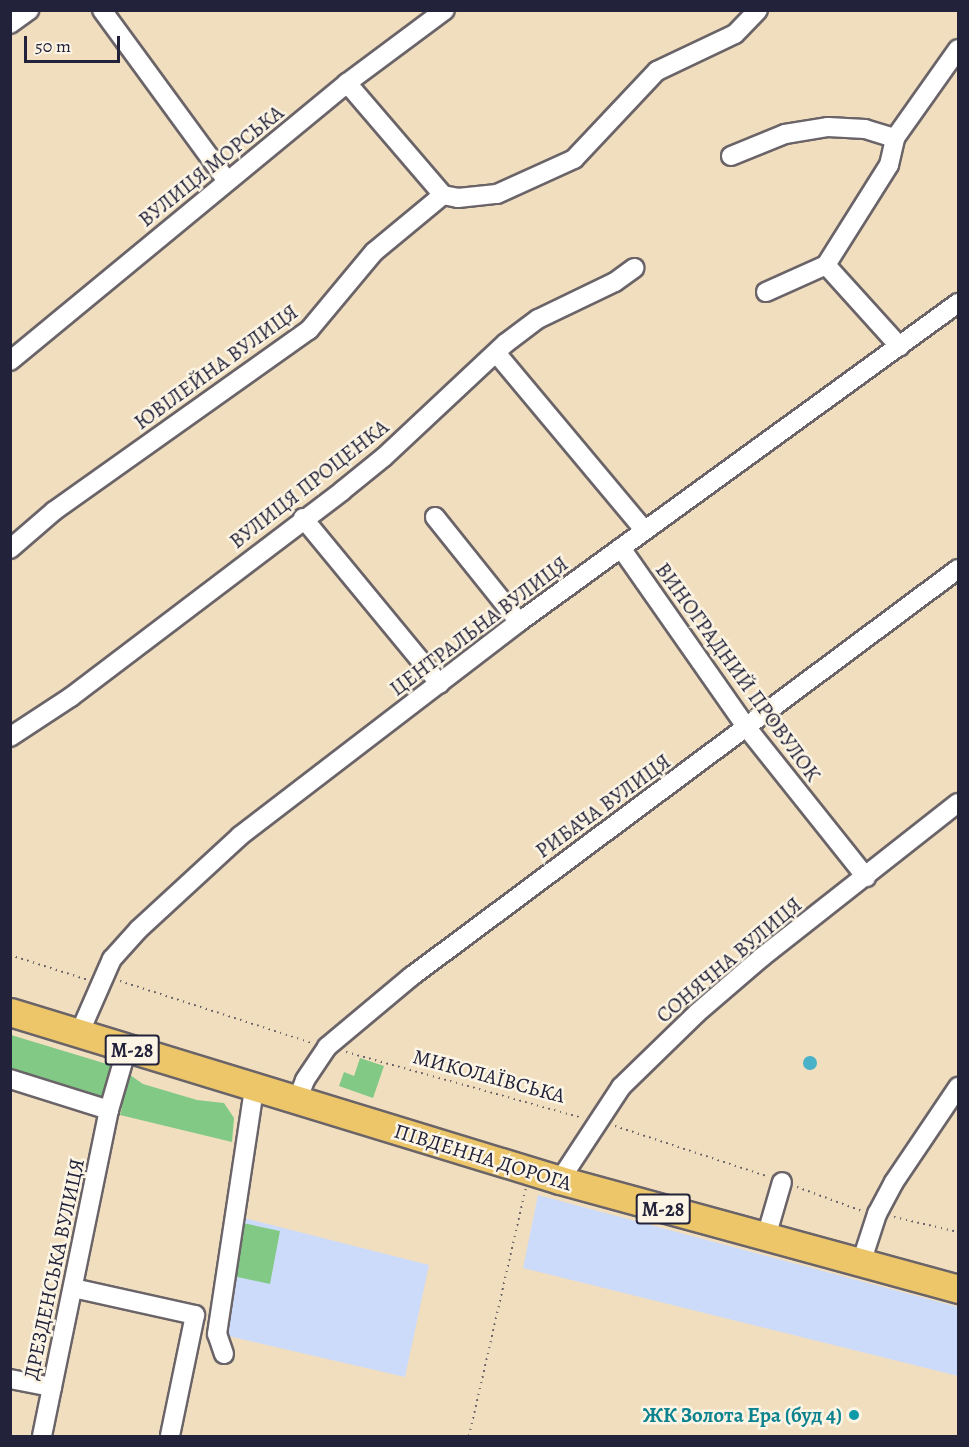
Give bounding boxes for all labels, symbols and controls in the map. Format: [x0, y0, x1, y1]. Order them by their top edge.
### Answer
scale bar [27, 24, 123, 62]
text: 50 m [35, 34, 71, 58]
street label: ВУЛИЦЯ МОРСЬКА [134, 100, 288, 232]
street label: ЮВІЛЕЙНА ВУЛИЦЯ [129, 299, 303, 435]
street label: ВУЛИЦЯ ПРОЦЕНКА [224, 414, 394, 554]
street label: ЦЕНТРАЛЬНА ВУЛИЦЯ [385, 551, 573, 701]
street label: ВИНОГРАДНИЙ ПРОВУЛОК [650, 558, 826, 786]
street label: РИБАЧА ВУЛИЦЯ [531, 749, 675, 863]
street label: СОНЯЧНА ВУЛИЦЯ [651, 892, 807, 1028]
road number: М-28 [104, 1033, 160, 1067]
street label: МИКОЛАЇВСЬКА [410, 1044, 568, 1108]
street label: ПІВДЕННА ДОРОГА [391, 1118, 575, 1196]
street label: ДРЕЗДЕНСЬКА ВУЛИЦЯ [18, 1156, 90, 1382]
road number: М-28 [634, 1192, 692, 1226]
place label: ЖК Золота Ера (буд 4) [643, 1402, 842, 1428]
marker: ЖК Золота Ера (буд 4) [847, 1408, 861, 1422]

